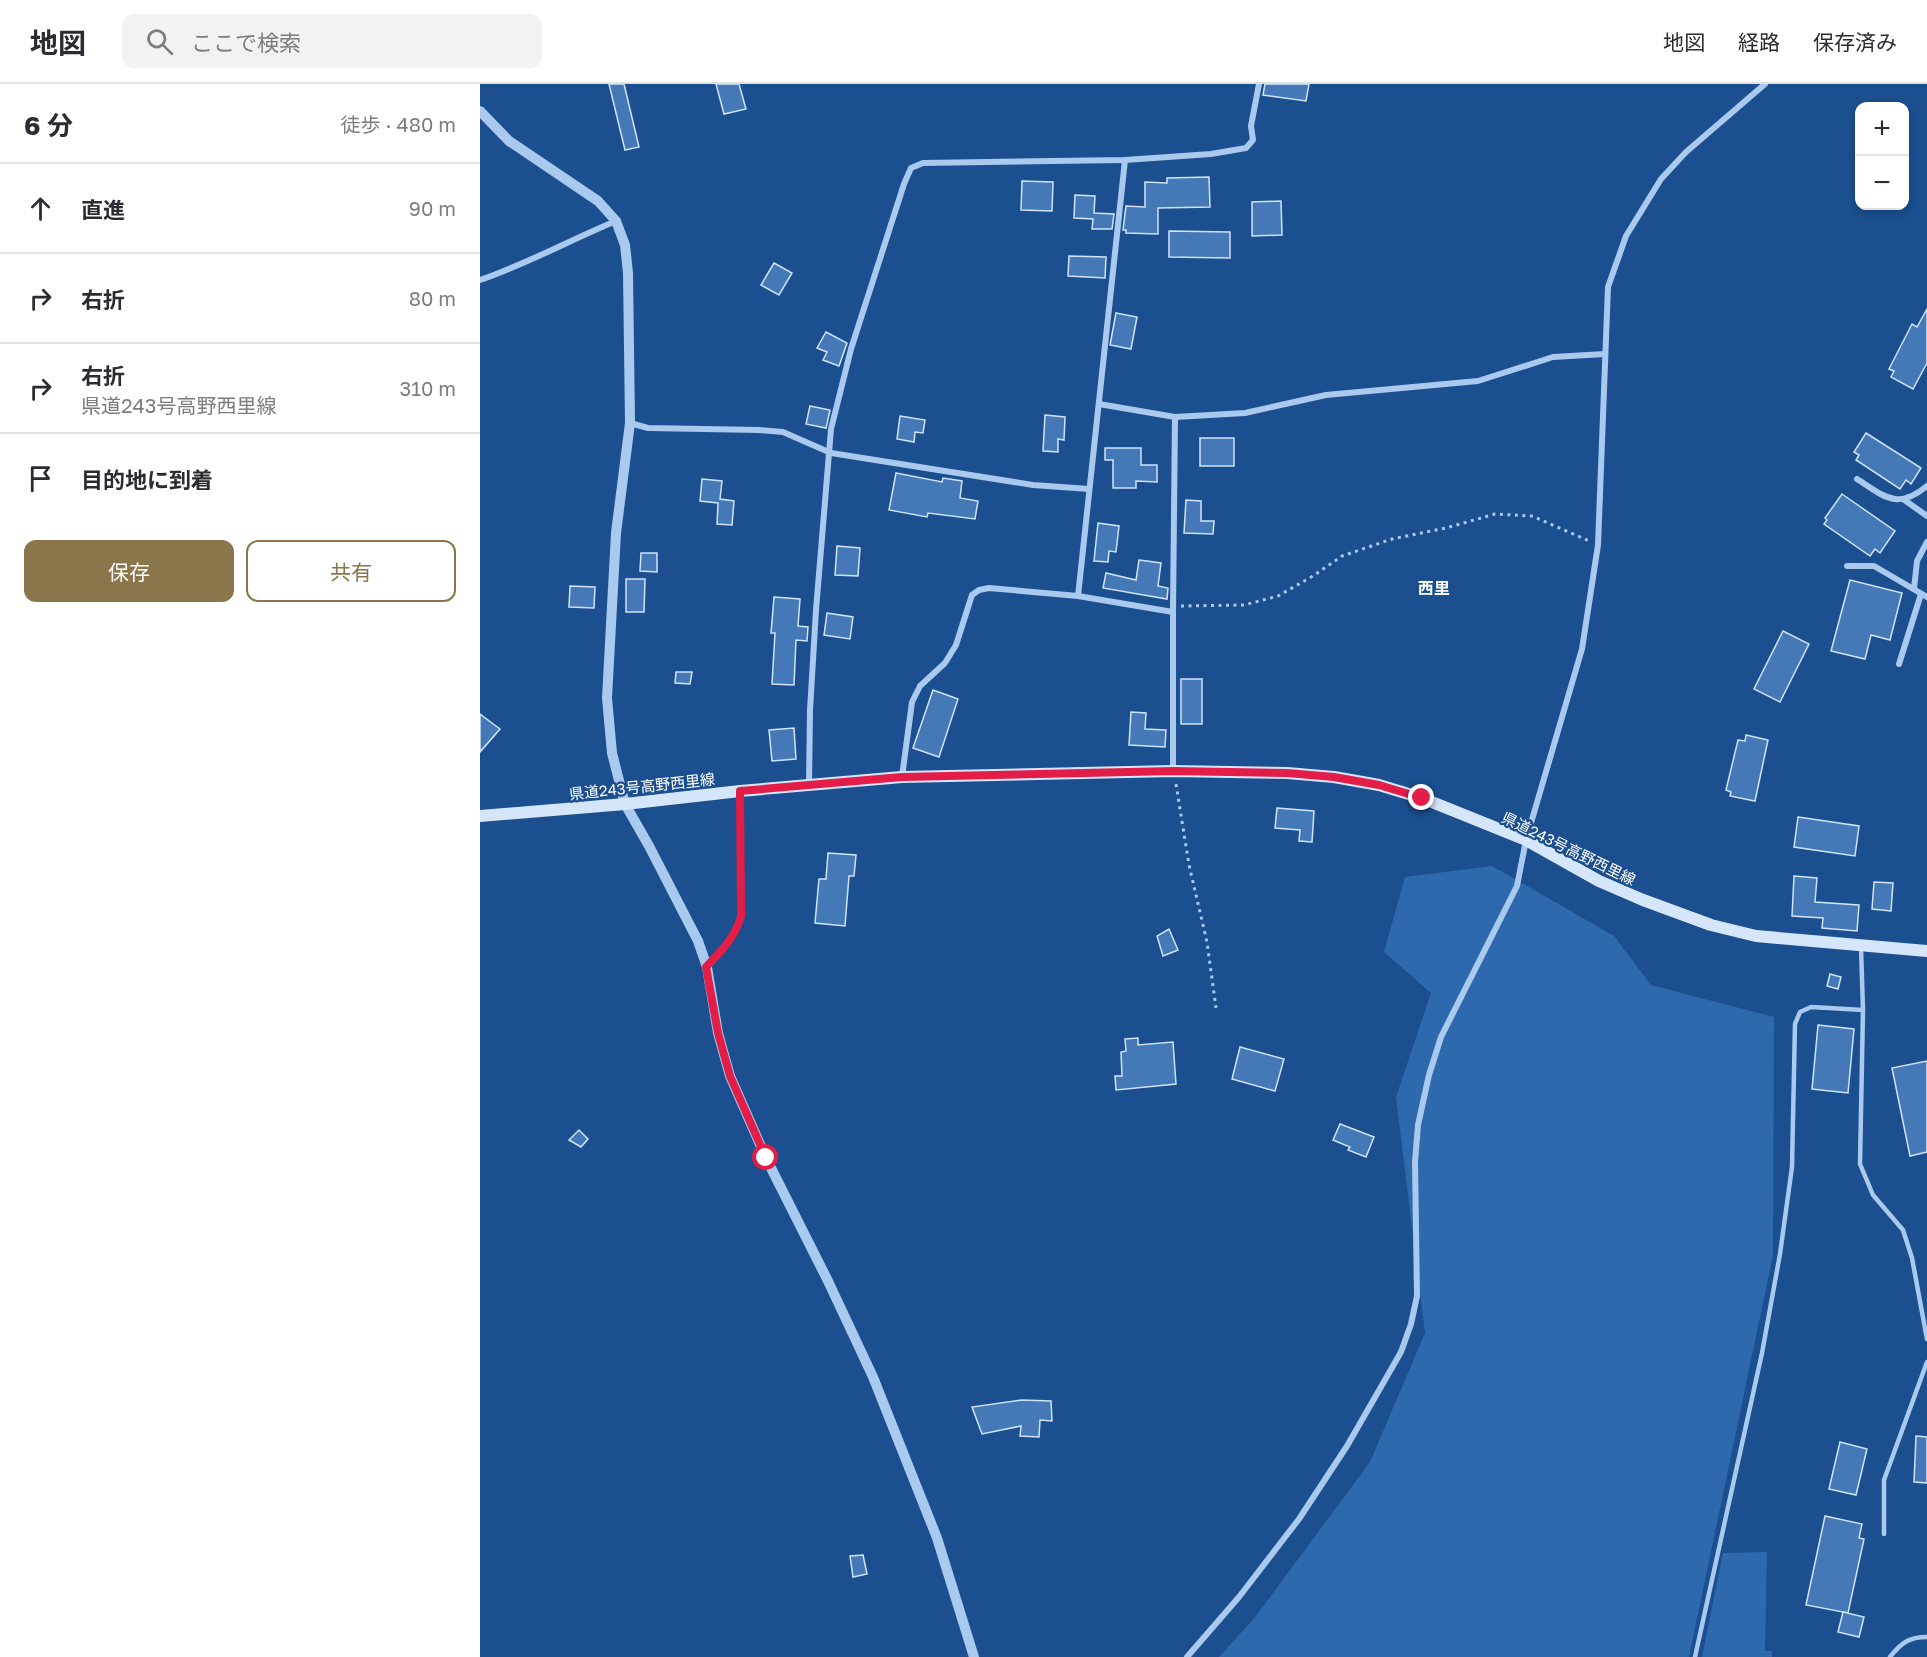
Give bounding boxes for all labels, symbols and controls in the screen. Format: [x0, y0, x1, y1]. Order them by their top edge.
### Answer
search box [122, 14, 542, 68]
icon: search [143, 25, 176, 58]
text: 地図 [30, 26, 86, 59]
text: ここで検索 [191, 29, 301, 56]
text: 地図 [1663, 29, 1705, 55]
text: 経路 [1738, 29, 1780, 55]
text: 保存済み [1813, 29, 1897, 55]
map controls [1855, 102, 1909, 210]
button: + [1855, 102, 1909, 156]
text: 6 分 [24, 110, 73, 141]
text: 徒歩 · 480 m [341, 112, 456, 136]
button: − [1855, 156, 1909, 210]
icon: ahead [24, 192, 57, 225]
text: 直進 [81, 196, 125, 223]
text: 90 m [409, 196, 456, 220]
icon: right [24, 282, 57, 315]
text: 右折 [81, 286, 125, 313]
text: 80 m [409, 286, 456, 310]
text: 右折 [81, 362, 125, 389]
icon: right [24, 372, 57, 405]
text: 310 m [400, 376, 456, 400]
text: 県道243号高野西里線 [81, 393, 277, 417]
icon: arrive [24, 462, 57, 495]
text: 目的地に到着 [81, 466, 213, 493]
button: 保存 [24, 540, 234, 602]
button: 共有 [246, 540, 456, 602]
district label: 西里 [1418, 578, 1450, 598]
street label: 県道243号高野西里線 [568, 769, 716, 803]
route end [1408, 784, 1434, 810]
street label: 県道243号高野西里線 [1499, 808, 1639, 888]
route start [752, 1144, 778, 1170]

